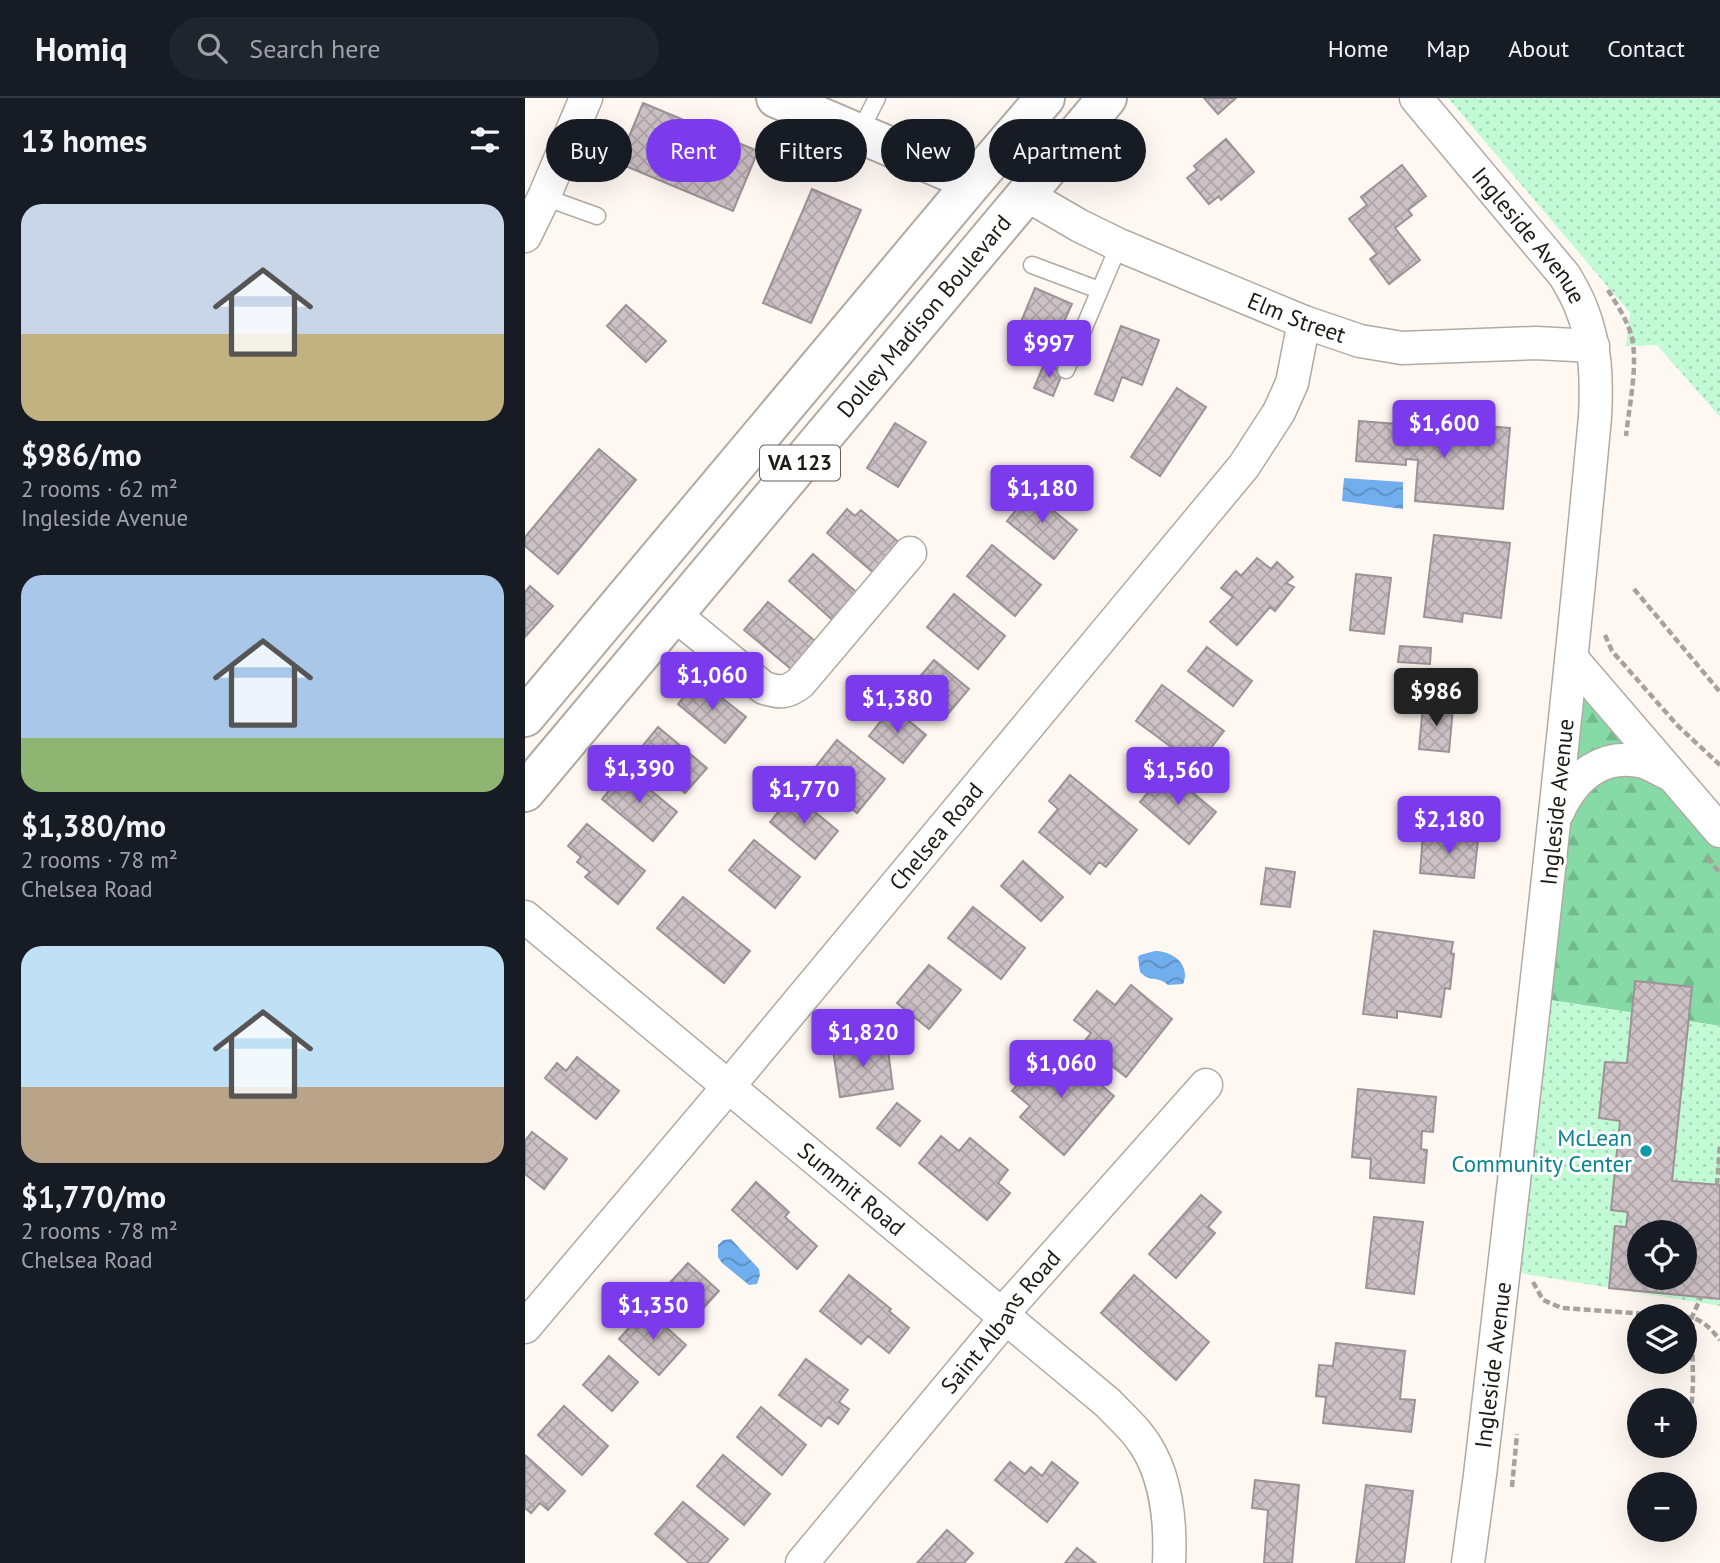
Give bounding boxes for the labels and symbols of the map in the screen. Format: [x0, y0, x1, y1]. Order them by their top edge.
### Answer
street label: Ingleside Avenue [1466, 161, 1592, 308]
street label: Dolley Madison Boulevard [830, 209, 1017, 423]
street label: Elm Street [1243, 285, 1350, 349]
pin: $997 [1008, 320, 1090, 380]
pin: $1,600 [1387, 400, 1501, 460]
road number: VA 123 [760, 446, 840, 480]
pin: $1,180 [985, 466, 1099, 525]
pin: $1,060 [655, 652, 769, 712]
pin: $986 [1395, 668, 1477, 728]
pin: $1,380 [840, 676, 954, 735]
street label: Ingleside Avenue [1533, 717, 1580, 887]
pin: $1,390 [582, 746, 696, 805]
pin: $1,560 [1121, 748, 1235, 807]
pin: $1,770 [747, 766, 861, 826]
street label: Chelsea Road [882, 776, 989, 896]
pin: $2,180 [1392, 796, 1506, 856]
pin: $1,820 [806, 1010, 920, 1069]
pin: $1,060 [1004, 1040, 1118, 1100]
place label: McLean Community Center [1451, 1123, 1632, 1178]
street label: Summit Road [792, 1136, 911, 1242]
marker: McLean Community Center [1638, 1143, 1654, 1159]
street label: Saint Albans Road [934, 1243, 1067, 1399]
street label: Ingleside Avenue [1468, 1280, 1517, 1450]
pin: $1,350 [596, 1282, 710, 1342]

